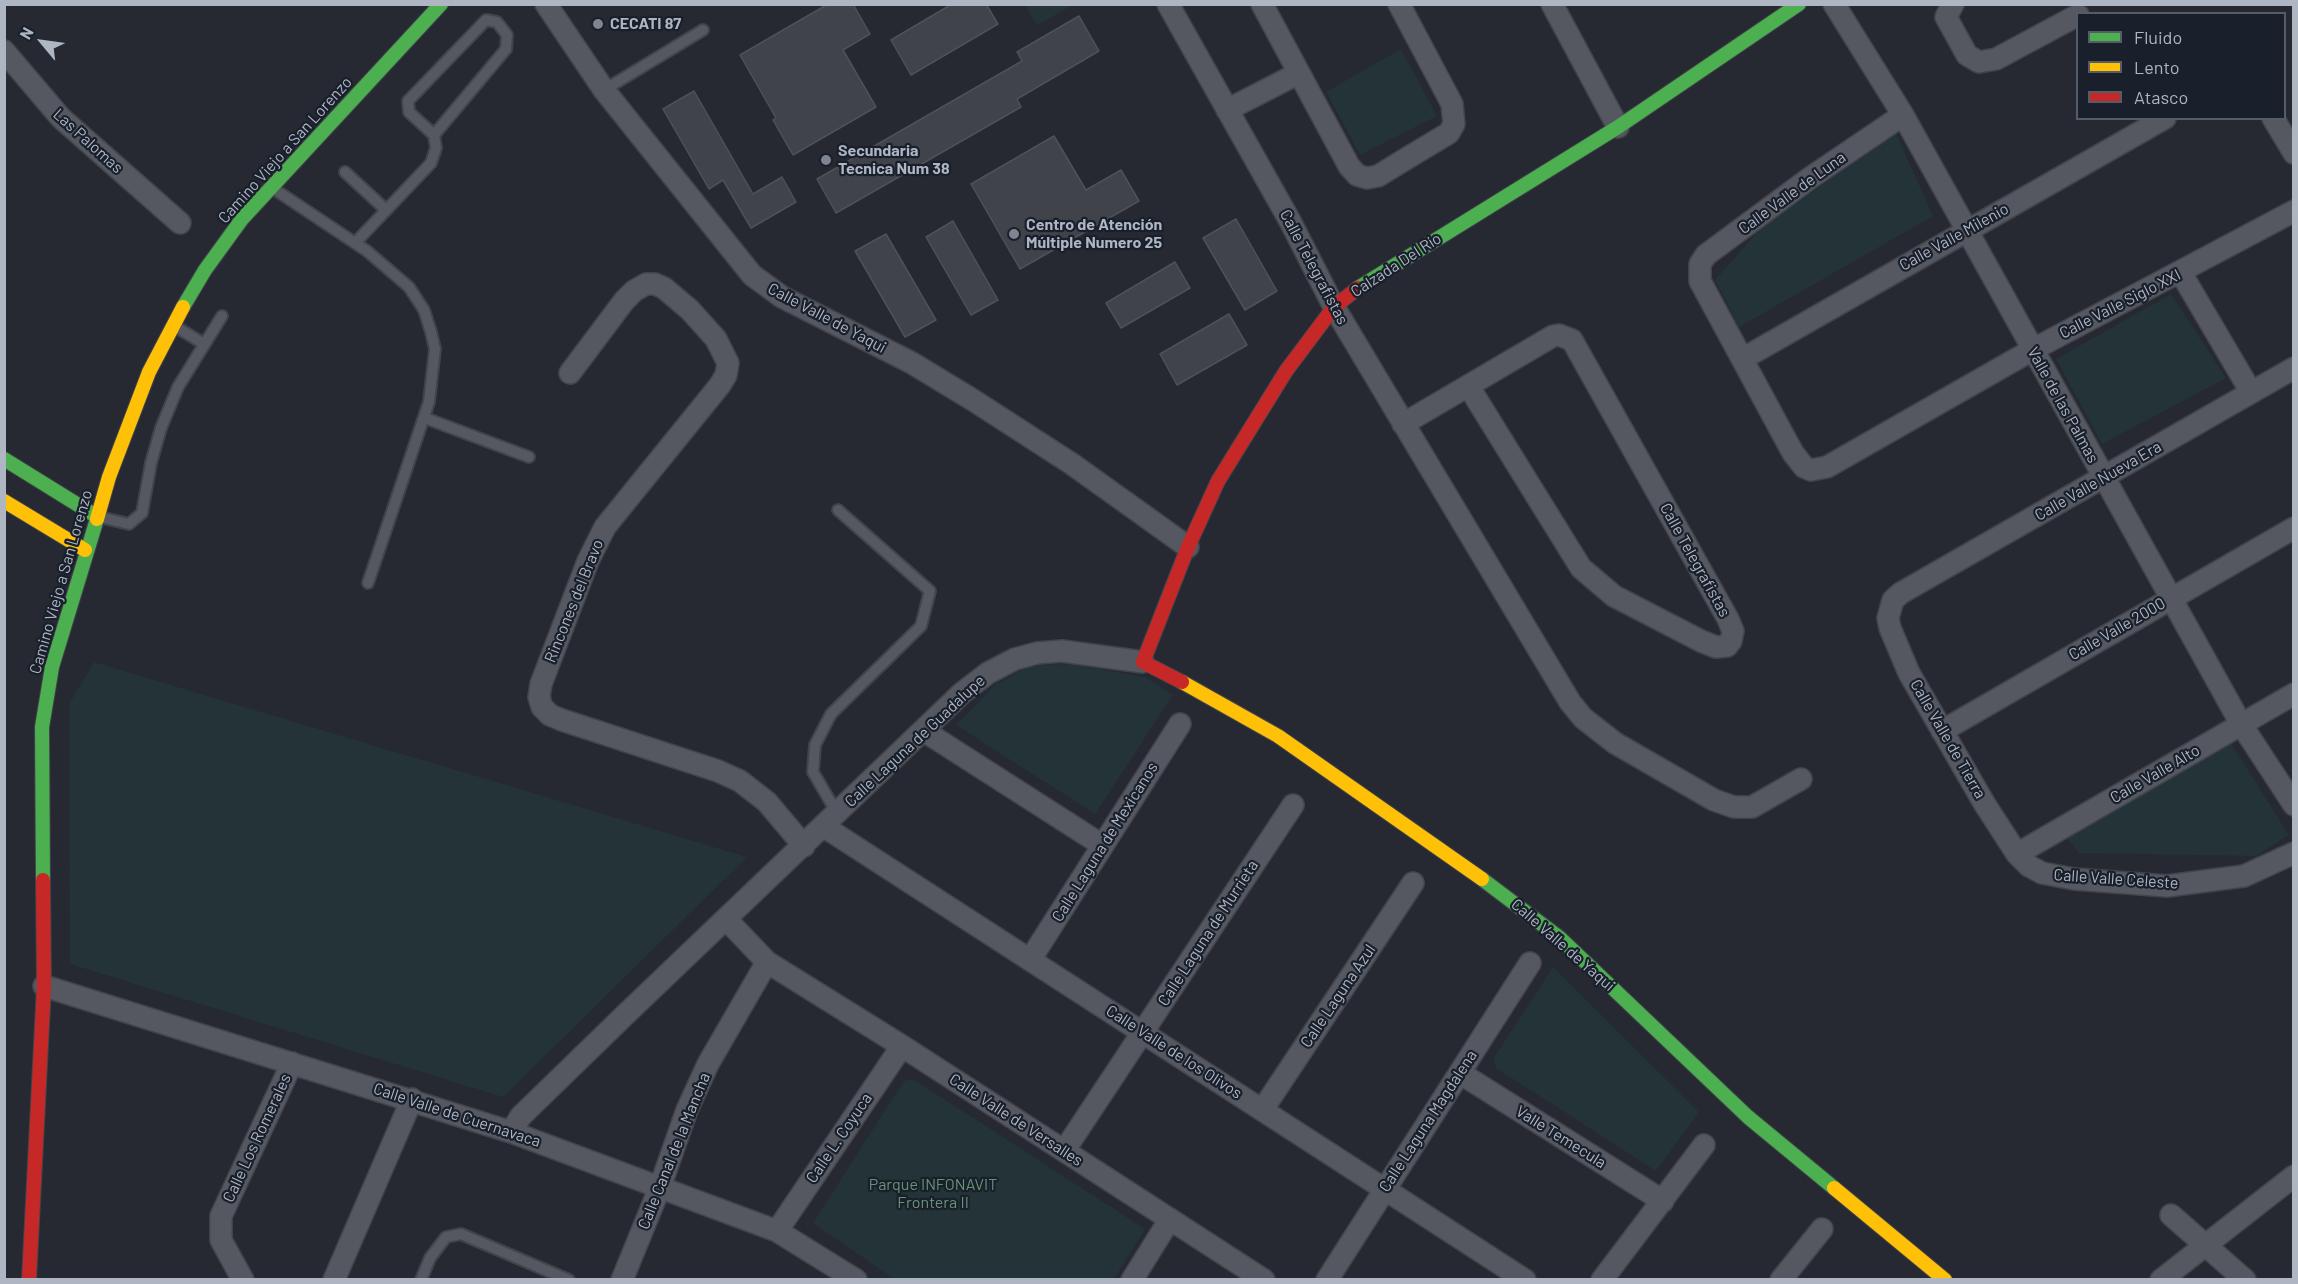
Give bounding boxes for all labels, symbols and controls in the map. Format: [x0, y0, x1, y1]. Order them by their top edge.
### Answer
north arrow [12, 12, 72, 72]
legend [2076, 12, 2286, 120]
place label: CECATI 87 [610, 14, 681, 34]
marker: CECATI 87 [591, 17, 605, 31]
text: N [15, 24, 37, 42]
text: Fluido [2134, 26, 2182, 48]
text: Lento [2134, 56, 2180, 78]
street label: Camino Viejo a San Lorenzo [214, 73, 356, 227]
text: Atasco [2134, 86, 2188, 108]
street label: Las Palomas [49, 105, 127, 177]
place label: Secundaria Tecnica Num 38 [838, 141, 950, 179]
street label: Calle Valle de Luna [1735, 148, 1849, 238]
marker: Secundaria Tecnica Num 38 [819, 153, 833, 167]
street label: Calle Valle Milenio [1896, 199, 2012, 275]
street label: Calle Telegrafistas [1276, 206, 1352, 328]
place label: Centro de Atención Múltiple Numero 25 [1026, 215, 1162, 253]
marker: Centro de Atención Múltiple Numero 25 [1007, 227, 1021, 241]
street label: Calzada Del Río [1347, 229, 1445, 301]
street label: Calle Valle Siglo XXI [2056, 265, 2184, 343]
street label: Calle Valle de Yaqui [765, 279, 889, 357]
street label: Valle de las Palmas [2023, 344, 2103, 466]
street label: Calle Valle Nueva Era [2031, 437, 2165, 525]
street label: Camino Viejo a San Lorenzo [26, 488, 96, 676]
street label: Calle Telegrafistas [1656, 500, 1734, 620]
street label: Rincones del Bravo [541, 537, 607, 665]
street label: Calle Valle 2000 [2065, 594, 2169, 664]
street label: Calle Laguna de Guadalupe [841, 671, 989, 811]
street label: Calle Valle de Tierra [1906, 676, 1990, 802]
street label: Calle Valle Alto [2107, 741, 2203, 807]
street label: Calle Laguna de Mexicanos [1048, 759, 1162, 925]
street label: Calle Laguna de Murrieta [1154, 857, 1262, 1009]
street label: Calle Valle Celeste [2053, 865, 2179, 893]
street label: Calle Valle de Yaqui [1507, 895, 1619, 995]
street label: Calle Laguna Azul [1296, 941, 1380, 1051]
street label: Calle Valle de los Olivos [1103, 1001, 1245, 1103]
street label: Calle Laguna Magdalena [1375, 1046, 1481, 1196]
street label: Calle Canal de la Mancha [634, 1070, 714, 1232]
street label: Calle Valle de Versalles [946, 1070, 1086, 1170]
street label: Calle Los Romerales [219, 1071, 295, 1205]
street label: Calle Valle de Cuernavaca [371, 1079, 543, 1151]
street label: Calle L. Coyuca [802, 1089, 876, 1187]
street label: Valle Temecula [1512, 1102, 1610, 1172]
park label: Parque INFONAVIT Frontera II [869, 1175, 997, 1213]

